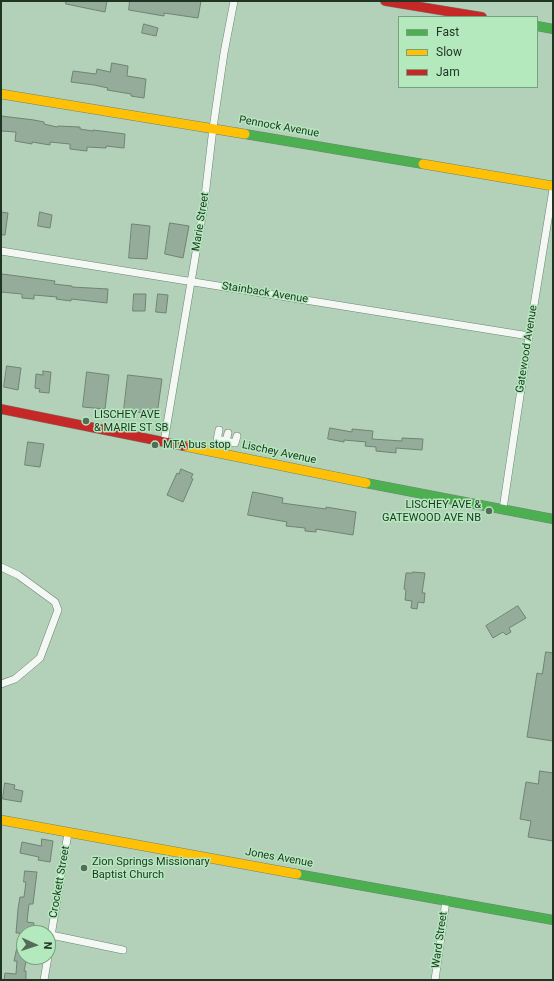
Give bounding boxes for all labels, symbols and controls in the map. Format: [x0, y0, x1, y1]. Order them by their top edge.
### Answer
legend [398, 16, 538, 88]
text: Fast [436, 25, 459, 39]
text: Slow [436, 45, 462, 59]
text: Jam [436, 65, 460, 79]
street label: Pennock Avenue [238, 113, 320, 141]
street label: Marie Street [190, 192, 212, 252]
street label: Stainback Avenue [221, 280, 309, 306]
street label: Gatewood Avenue [514, 304, 540, 394]
place label: LISCHEY AVE & MARIE ST SB [94, 408, 168, 434]
marker: LISCHEY AVE & MARIE ST SB [81, 416, 91, 426]
place label: MTA bus stop [163, 438, 231, 452]
street label: Lischey Avenue [241, 439, 317, 467]
marker: MTA bus stop [150, 440, 160, 450]
place label: LISCHEY AVE & GATEWOOD AVE NB [382, 498, 481, 524]
marker: LISCHEY AVE & GATEWOOD AVE NB [484, 506, 494, 516]
street label: Crockett Street [47, 845, 73, 919]
street label: Jones Avenue [244, 846, 314, 870]
place label: Zion Springs Missionary Baptist Church [92, 855, 210, 881]
marker: Zion Springs Missionary Baptist Church [79, 863, 89, 873]
street label: Ward Street [429, 911, 451, 969]
north arrow [16, 925, 56, 965]
text: N [41, 941, 54, 950]

